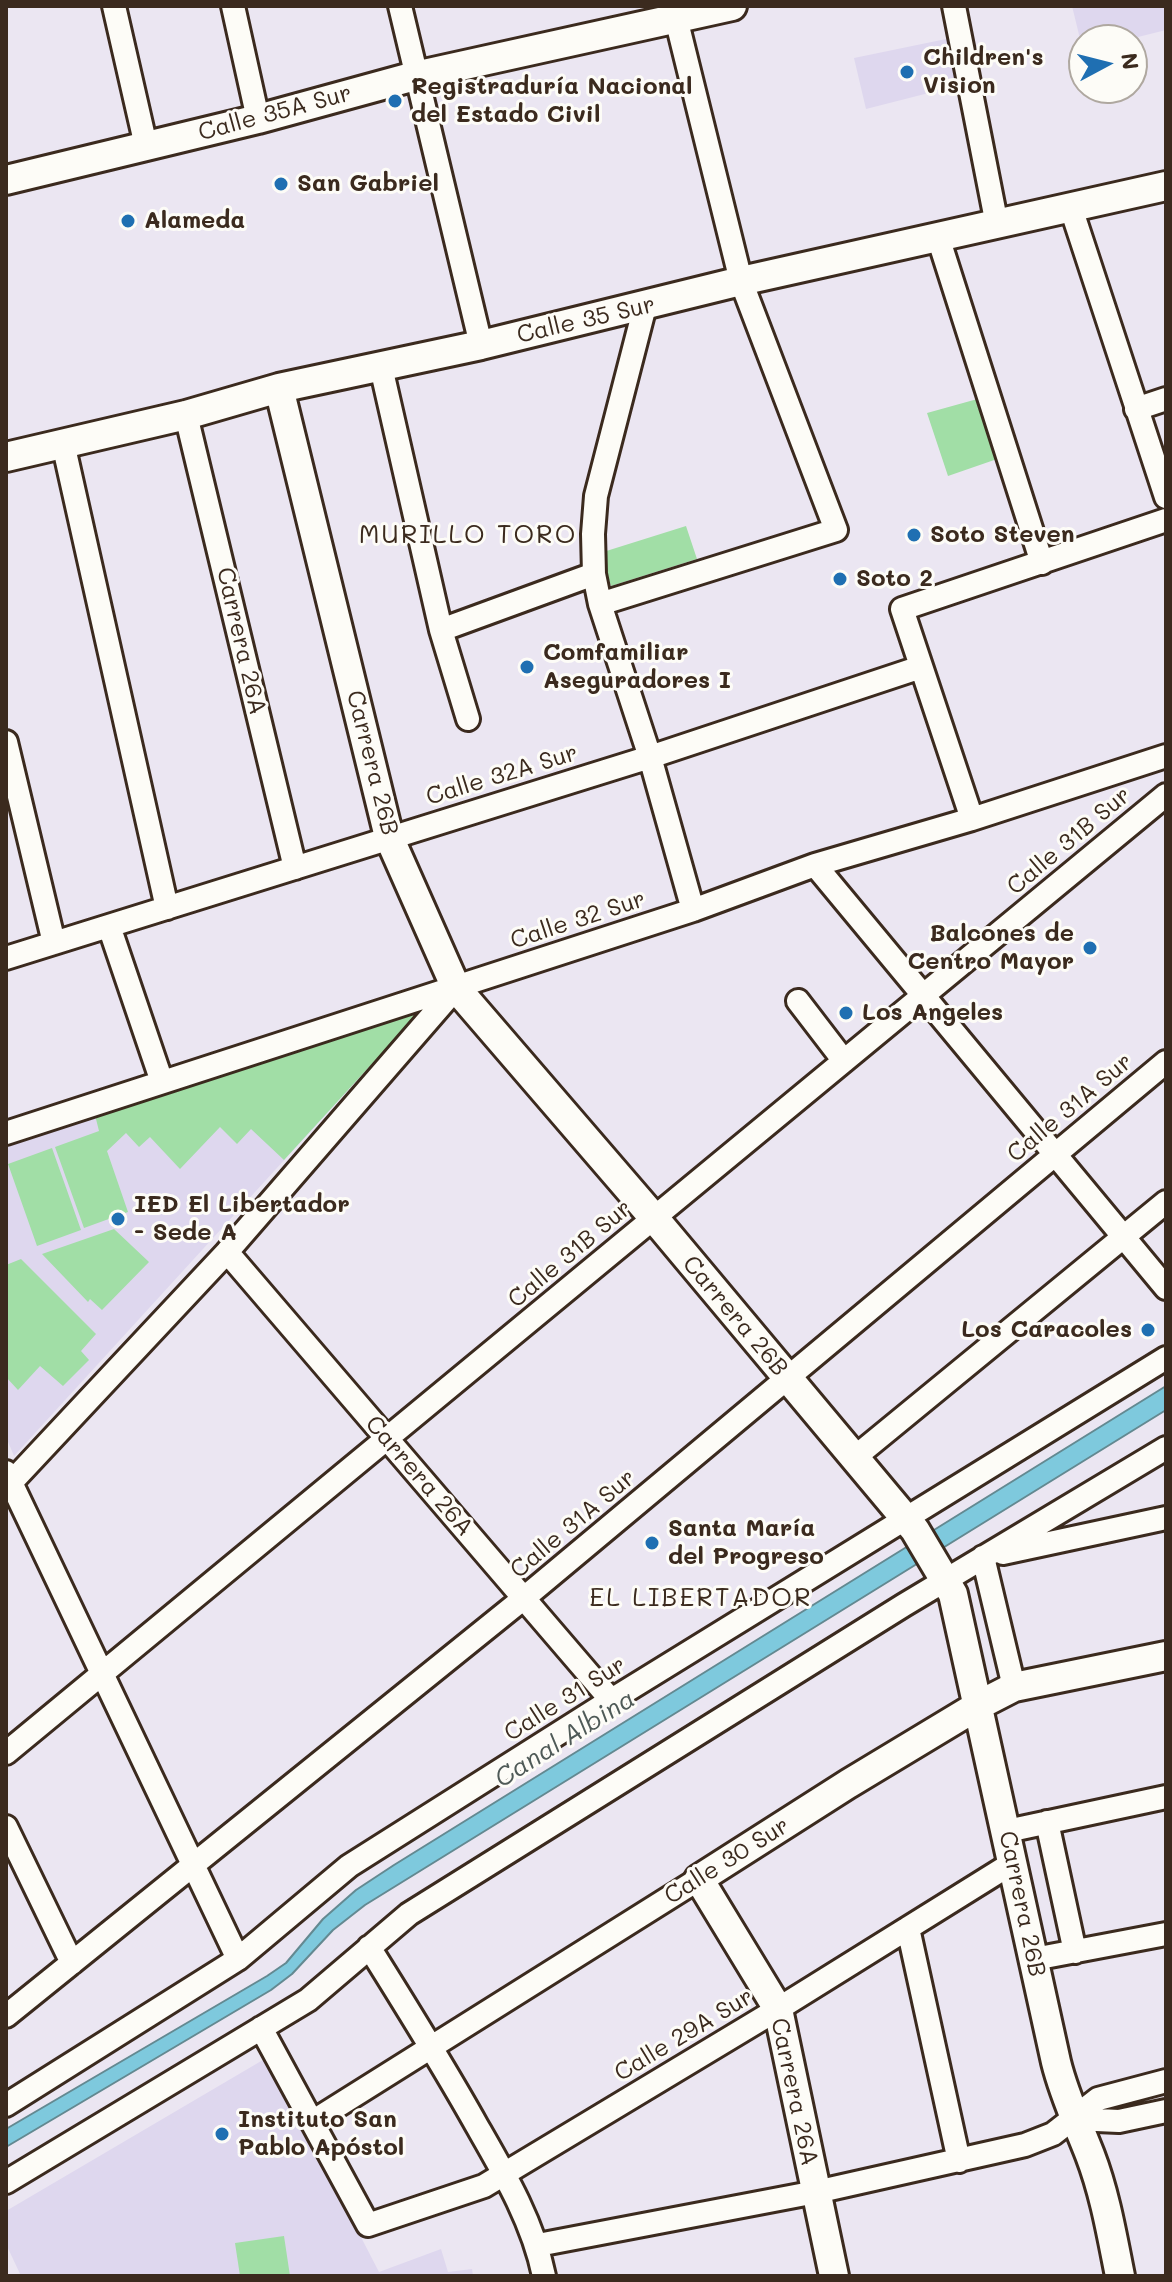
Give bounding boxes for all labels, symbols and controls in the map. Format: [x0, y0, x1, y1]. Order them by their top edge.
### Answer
north arrow [1068, 24, 1148, 104]
place label: Children's Vision [923, 44, 1044, 100]
text: N [1115, 51, 1146, 71]
marker: Children's Vision [898, 63, 916, 81]
place label: Registraduría Nacional del Estado Civil [411, 73, 693, 129]
street label: Calle 35A Sur [195, 79, 355, 147]
marker: Registraduría Nacional del Estado Civil [386, 92, 404, 110]
place label: San Gabriel [297, 170, 439, 198]
marker: San Gabriel [272, 175, 290, 193]
place label: Alameda [144, 207, 245, 235]
marker: Alameda [119, 212, 137, 230]
street label: Calle 35 Sur [514, 290, 658, 350]
district label: MURILLO TORO [359, 519, 577, 551]
place label: Soto Steven [930, 521, 1075, 549]
marker: Soto Steven [905, 526, 923, 544]
street label: Carrera 26A [210, 565, 272, 717]
place label: Soto 2 [856, 565, 933, 593]
marker: Soto 2 [831, 570, 849, 588]
place label: Comfamiliar Aseguradores I [543, 639, 731, 695]
marker: Comfamiliar Aseguradores I [518, 658, 536, 676]
street label: Carrera 26B [340, 687, 404, 839]
street label: Calle 32A Sur [423, 738, 581, 812]
street label: Calle 31B Sur [1001, 781, 1137, 901]
street label: Calle 32 Sur [507, 885, 649, 955]
place label: Balcones de Centro Mayor [908, 920, 1074, 976]
marker: Balcones de Centro Mayor [1081, 939, 1099, 957]
place label: Los Angeles [862, 999, 1003, 1027]
marker: Los Angeles [837, 1004, 855, 1022]
street label: Calle 31A Sur [1002, 1047, 1138, 1169]
place label: IED El Libertador - Sede A [134, 1191, 350, 1247]
street label: Calle 31B Sur [502, 1194, 638, 1314]
marker: IED El Libertador - Sede A [109, 1210, 127, 1228]
street label: Carrera 26B [676, 1250, 794, 1382]
place label: Los Caracoles [961, 1316, 1132, 1344]
marker: Los Caracoles [1139, 1321, 1157, 1339]
street label: Carrera 26A [359, 1410, 479, 1542]
street label: Calle 31A Sur [505, 1463, 641, 1585]
place label: Santa María del Progreso [668, 1515, 824, 1571]
marker: Santa María del Progreso [643, 1534, 661, 1552]
district label: EL LIBERTADOR [589, 1582, 813, 1614]
street label: Calle 31 Sur [499, 1650, 631, 1748]
water label: Canal Albina [489, 1683, 641, 1795]
street label: Calle 30 Sur [659, 1811, 795, 1911]
street label: Carrera 26B [992, 1828, 1052, 1980]
street label: Calle 29A Sur [609, 1982, 759, 2088]
street label: Carrera 26A [764, 2016, 824, 2168]
place label: Instituto San Pablo Apóstol [238, 2106, 404, 2162]
marker: Instituto San Pablo Apóstol [213, 2125, 231, 2143]

